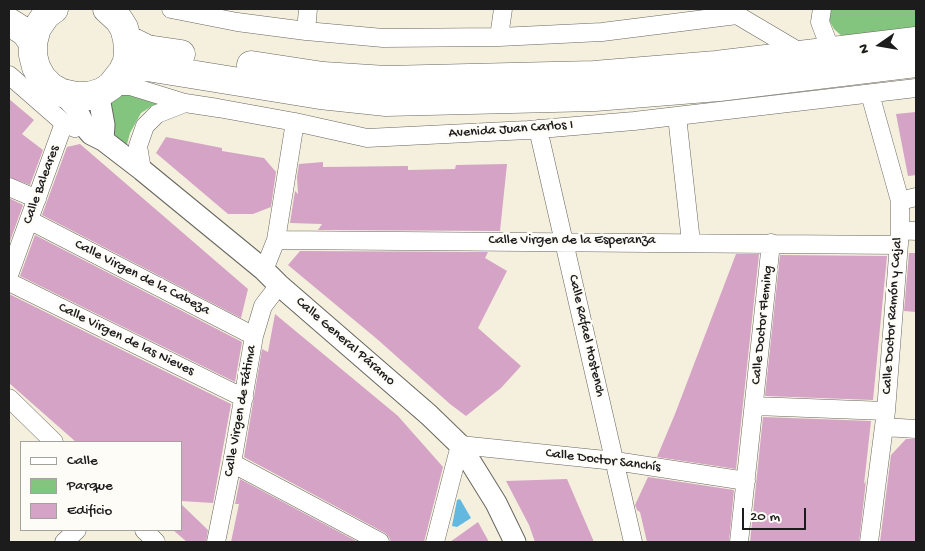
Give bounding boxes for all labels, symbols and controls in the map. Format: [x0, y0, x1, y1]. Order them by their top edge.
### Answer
north arrow [855, 20, 905, 70]
text: N [856, 42, 874, 55]
street label: Avenida Juan Carlos I [448, 117, 574, 143]
street label: Calle Baleares [20, 143, 64, 227]
street label: Calle Virgen de la Esperanza [488, 233, 656, 249]
street label: Calle Virgen de la Cabeza [71, 237, 213, 319]
street label: Calle Doctor Ramón y Cajal [879, 237, 907, 395]
street label: Calle Doctor Fleming [748, 265, 778, 385]
street label: Calle Rafael Hostench [564, 273, 608, 399]
street label: Calle General Páramo [292, 294, 398, 390]
street label: Calle Virgen de las Nieves [55, 300, 197, 380]
street label: Calle Virgen de Fátima [221, 344, 261, 478]
legend [20, 441, 182, 531]
street label: Calle Doctor Sanchís [544, 446, 662, 476]
text: Calle [67, 452, 98, 470]
text: Parque [67, 477, 113, 495]
scale bar [745, 498, 809, 530]
text: Edificio [67, 502, 112, 520]
text: 20 m [750, 508, 780, 526]

